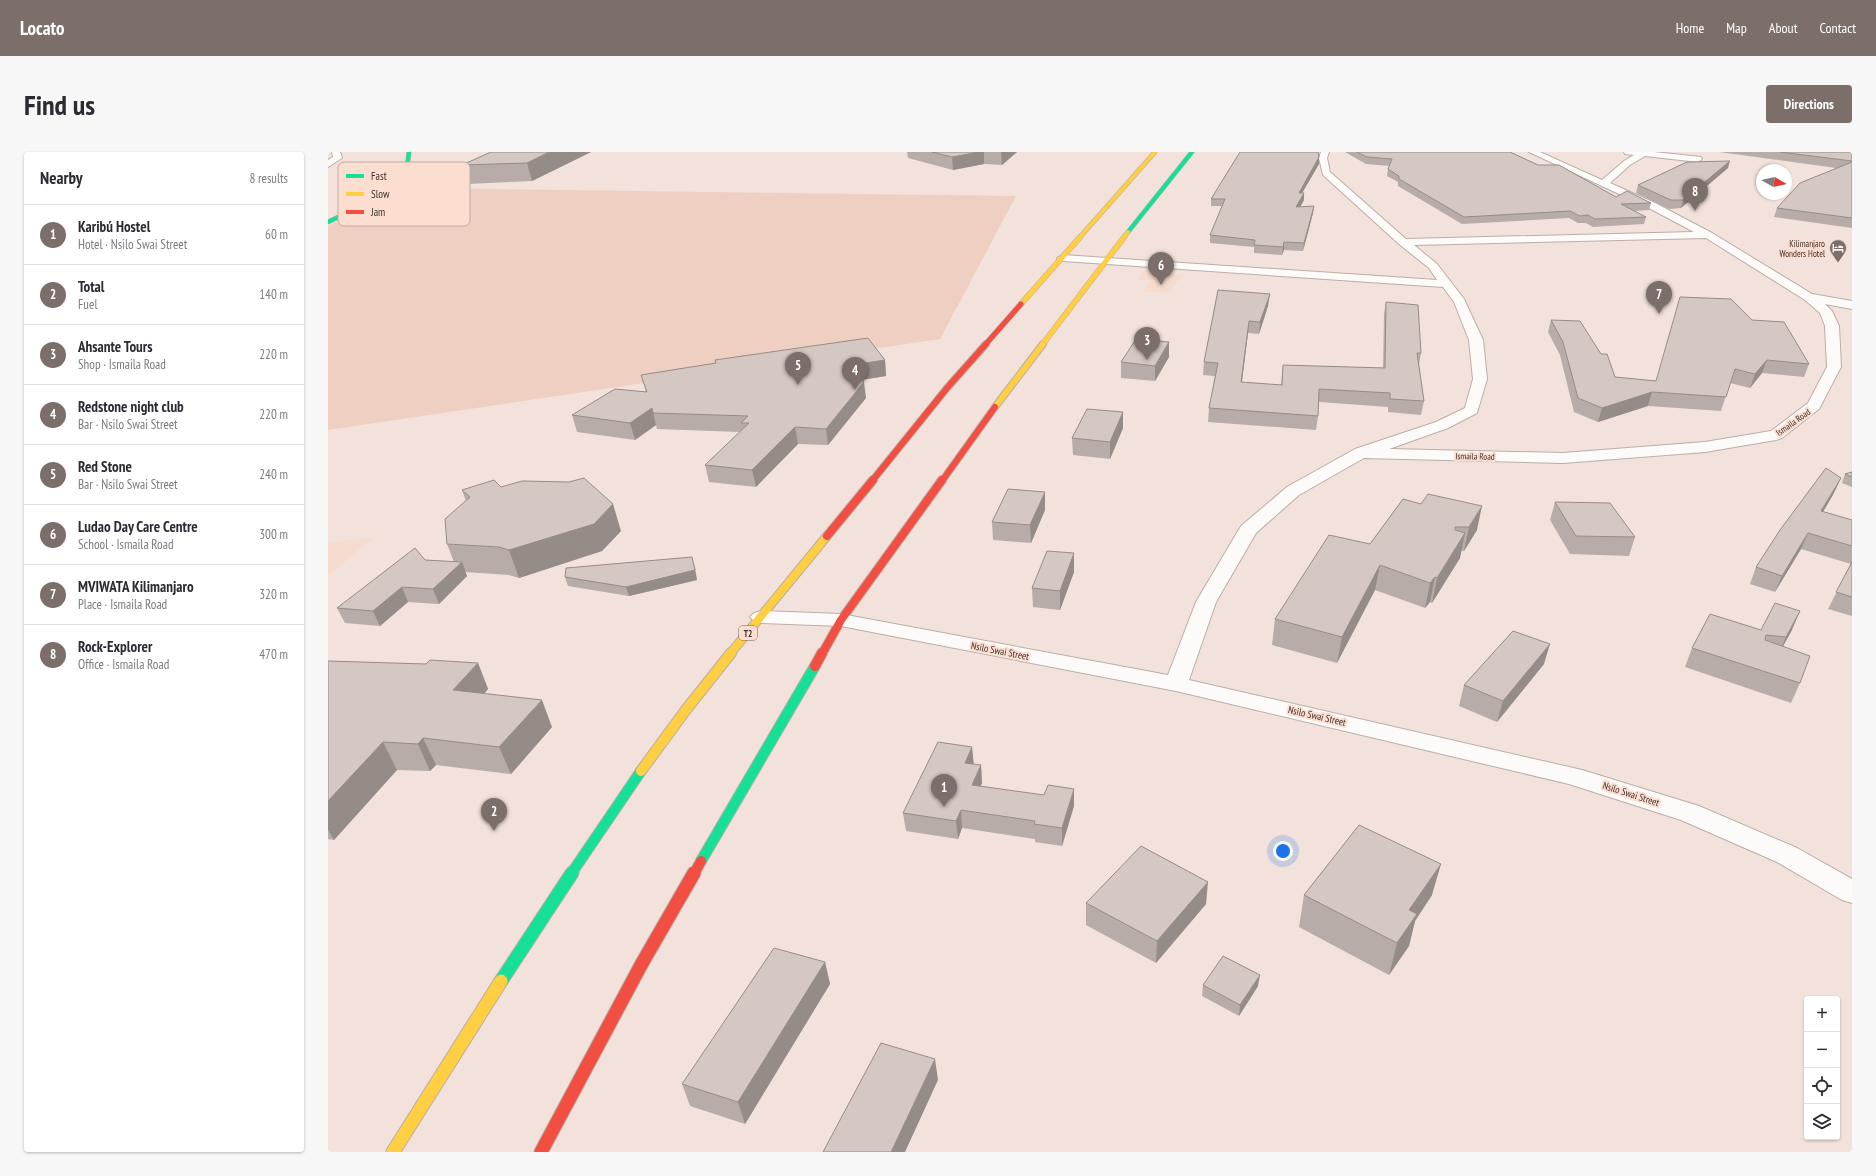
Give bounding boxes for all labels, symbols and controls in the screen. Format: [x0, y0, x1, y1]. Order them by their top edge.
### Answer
text: Locato [20, 16, 65, 40]
text: Home [1676, 19, 1704, 37]
text: Map [1726, 19, 1747, 37]
text: About [1769, 19, 1798, 37]
text: Contact [1820, 19, 1856, 37]
button: Directions [1766, 85, 1852, 123]
text: Find us [24, 86, 95, 123]
legend [338, 162, 470, 226]
north arrow [1756, 164, 1792, 200]
text: Nearby [40, 167, 83, 189]
text: Fast [371, 169, 387, 183]
text: 8 results [249, 170, 288, 187]
pin: 8 [1682, 178, 1708, 211]
text: Slow [371, 187, 390, 201]
text: Jam [370, 205, 385, 219]
text: Karibú Hostel [78, 217, 150, 236]
text: 1 [50, 226, 56, 243]
text: 60 m [265, 226, 288, 243]
text: Hotel · Nsilo Swai Street [78, 236, 187, 253]
place label: Kilimanjaro Wonders Hotel [1779, 238, 1826, 259]
hotel icon: Kilimanjaro Wonders Hotel [1828, 238, 1848, 263]
pin: 6 [1148, 252, 1174, 285]
text: Total [78, 277, 104, 296]
pin: 7 [1646, 281, 1672, 314]
text: 2 [50, 286, 56, 303]
text: 140 m [259, 286, 288, 303]
text: Fuel [78, 296, 97, 313]
pin: 3 [1134, 327, 1160, 360]
text: Ahsante Tours [78, 337, 152, 356]
text: 3 [50, 346, 56, 363]
text: 220 m [259, 346, 288, 363]
pin: 5 [785, 352, 811, 385]
text: Shop · Ismaila Road [78, 356, 166, 373]
pin: 4 [842, 357, 868, 390]
text: Redstone night club [78, 397, 184, 416]
text: 4 [50, 406, 56, 423]
text: 220 m [259, 406, 288, 423]
street label: Ismaila Road [1774, 406, 1812, 438]
text: Bar · Nsilo Swai Street [78, 416, 178, 433]
street label: Ismaila Road [1455, 450, 1495, 462]
text: Red Stone [78, 457, 132, 476]
text: 5 [50, 466, 56, 483]
text: 240 m [259, 466, 288, 483]
text: Bar · Nsilo Swai Street [78, 476, 178, 493]
text: Ludao Day Care Centre [78, 517, 198, 536]
text: 6 [50, 526, 56, 543]
text: 300 m [259, 526, 288, 543]
text: School · Ismaila Road [78, 536, 174, 553]
text: MVIWATA Kilimanjaro [78, 577, 194, 596]
text: 7 [50, 586, 56, 603]
text: 320 m [259, 586, 288, 603]
text: Place · Ismaila Road [78, 596, 167, 613]
road number: T2 [739, 626, 757, 640]
text: Rock-Explorer [78, 637, 152, 656]
street label: Nsilo Swai Street [970, 639, 1030, 663]
text: 8 [50, 646, 56, 663]
text: 470 m [259, 646, 288, 663]
text: Office · Ismaila Road [78, 656, 169, 673]
street label: Nsilo Swai Street [1287, 703, 1347, 729]
pin: 1 [931, 774, 957, 807]
street label: Nsilo Swai Street [1601, 779, 1661, 809]
pin: 2 [481, 798, 507, 831]
your location [1273, 841, 1293, 861]
map controls [1804, 996, 1840, 1140]
button: + [1804, 996, 1840, 1032]
button: − [1804, 1032, 1840, 1068]
button: locate [1804, 1068, 1840, 1104]
button: layers [1804, 1104, 1840, 1140]

